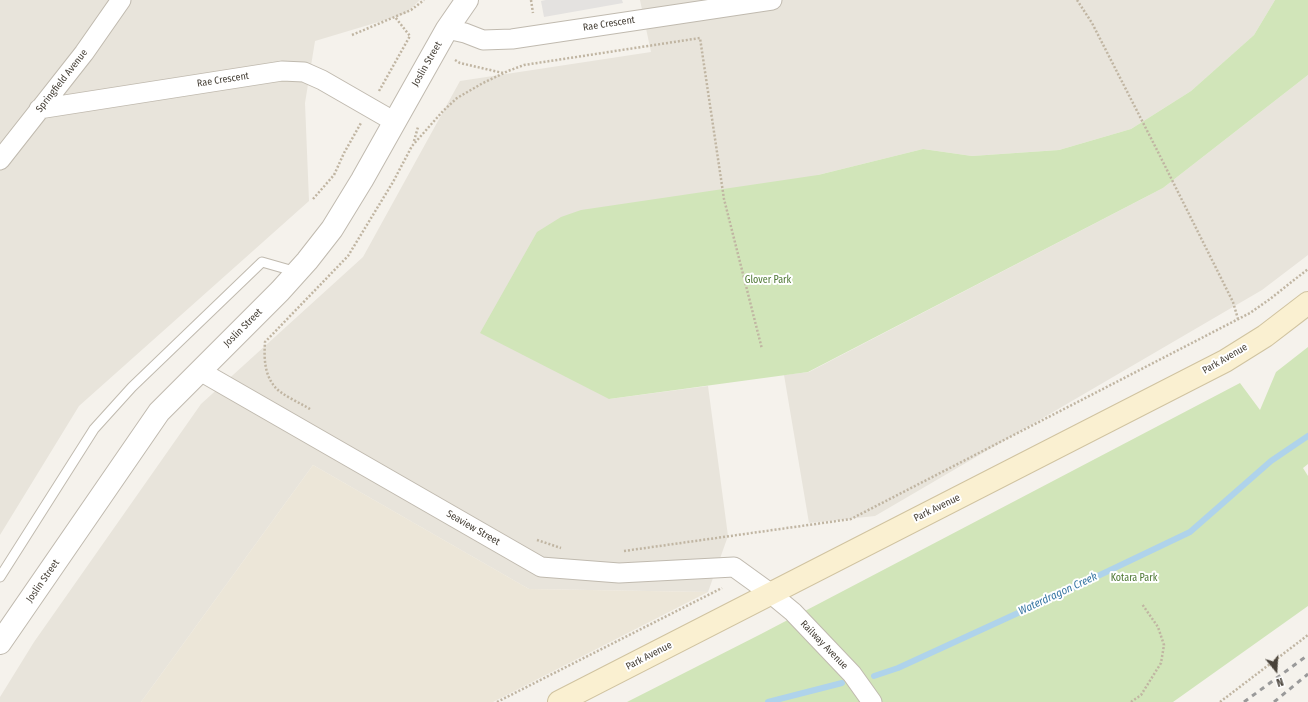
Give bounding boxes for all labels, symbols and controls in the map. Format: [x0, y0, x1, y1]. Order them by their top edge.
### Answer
street label: Rae Crescent [582, 14, 636, 34]
street label: Joslin Street [409, 40, 445, 88]
street label: Springfield Avenue [34, 47, 90, 115]
street label: Rae Crescent [196, 70, 250, 90]
park label: Glover Park [745, 274, 791, 286]
street label: Joslin Street [221, 306, 265, 350]
street label: Park Avenue [1200, 341, 1250, 377]
street label: Park Avenue [912, 492, 962, 524]
street label: Seaview Street [444, 508, 502, 548]
street label: Joslin Street [24, 557, 62, 605]
water label: Waterdragon Creek [1017, 570, 1099, 618]
park label: Kotara Park [1111, 572, 1157, 584]
street label: Railway Avenue [798, 618, 850, 672]
street label: Park Avenue [624, 639, 674, 673]
north arrow [1256, 650, 1296, 690]
text: N [1275, 675, 1285, 689]

